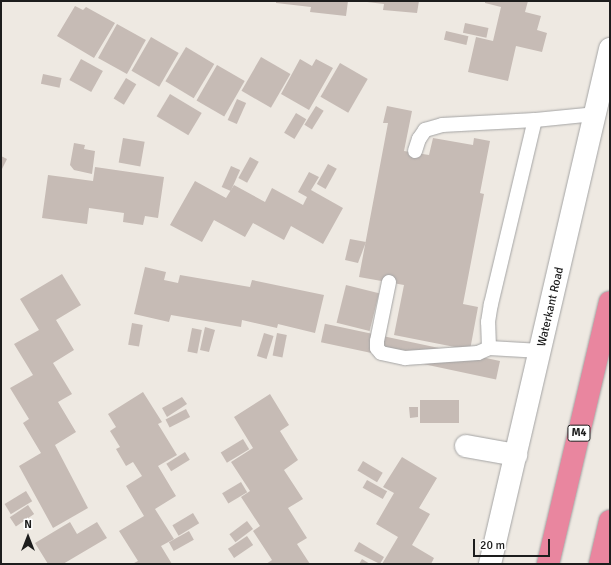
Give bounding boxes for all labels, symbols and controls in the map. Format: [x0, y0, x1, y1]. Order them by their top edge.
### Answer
street label: Waterkant Road [535, 266, 567, 348]
road number: M4 [567, 424, 591, 442]
north arrow [8, 517, 48, 557]
text: N [24, 518, 32, 531]
scale bar [475, 531, 552, 557]
text: 20 m [480, 538, 505, 553]

